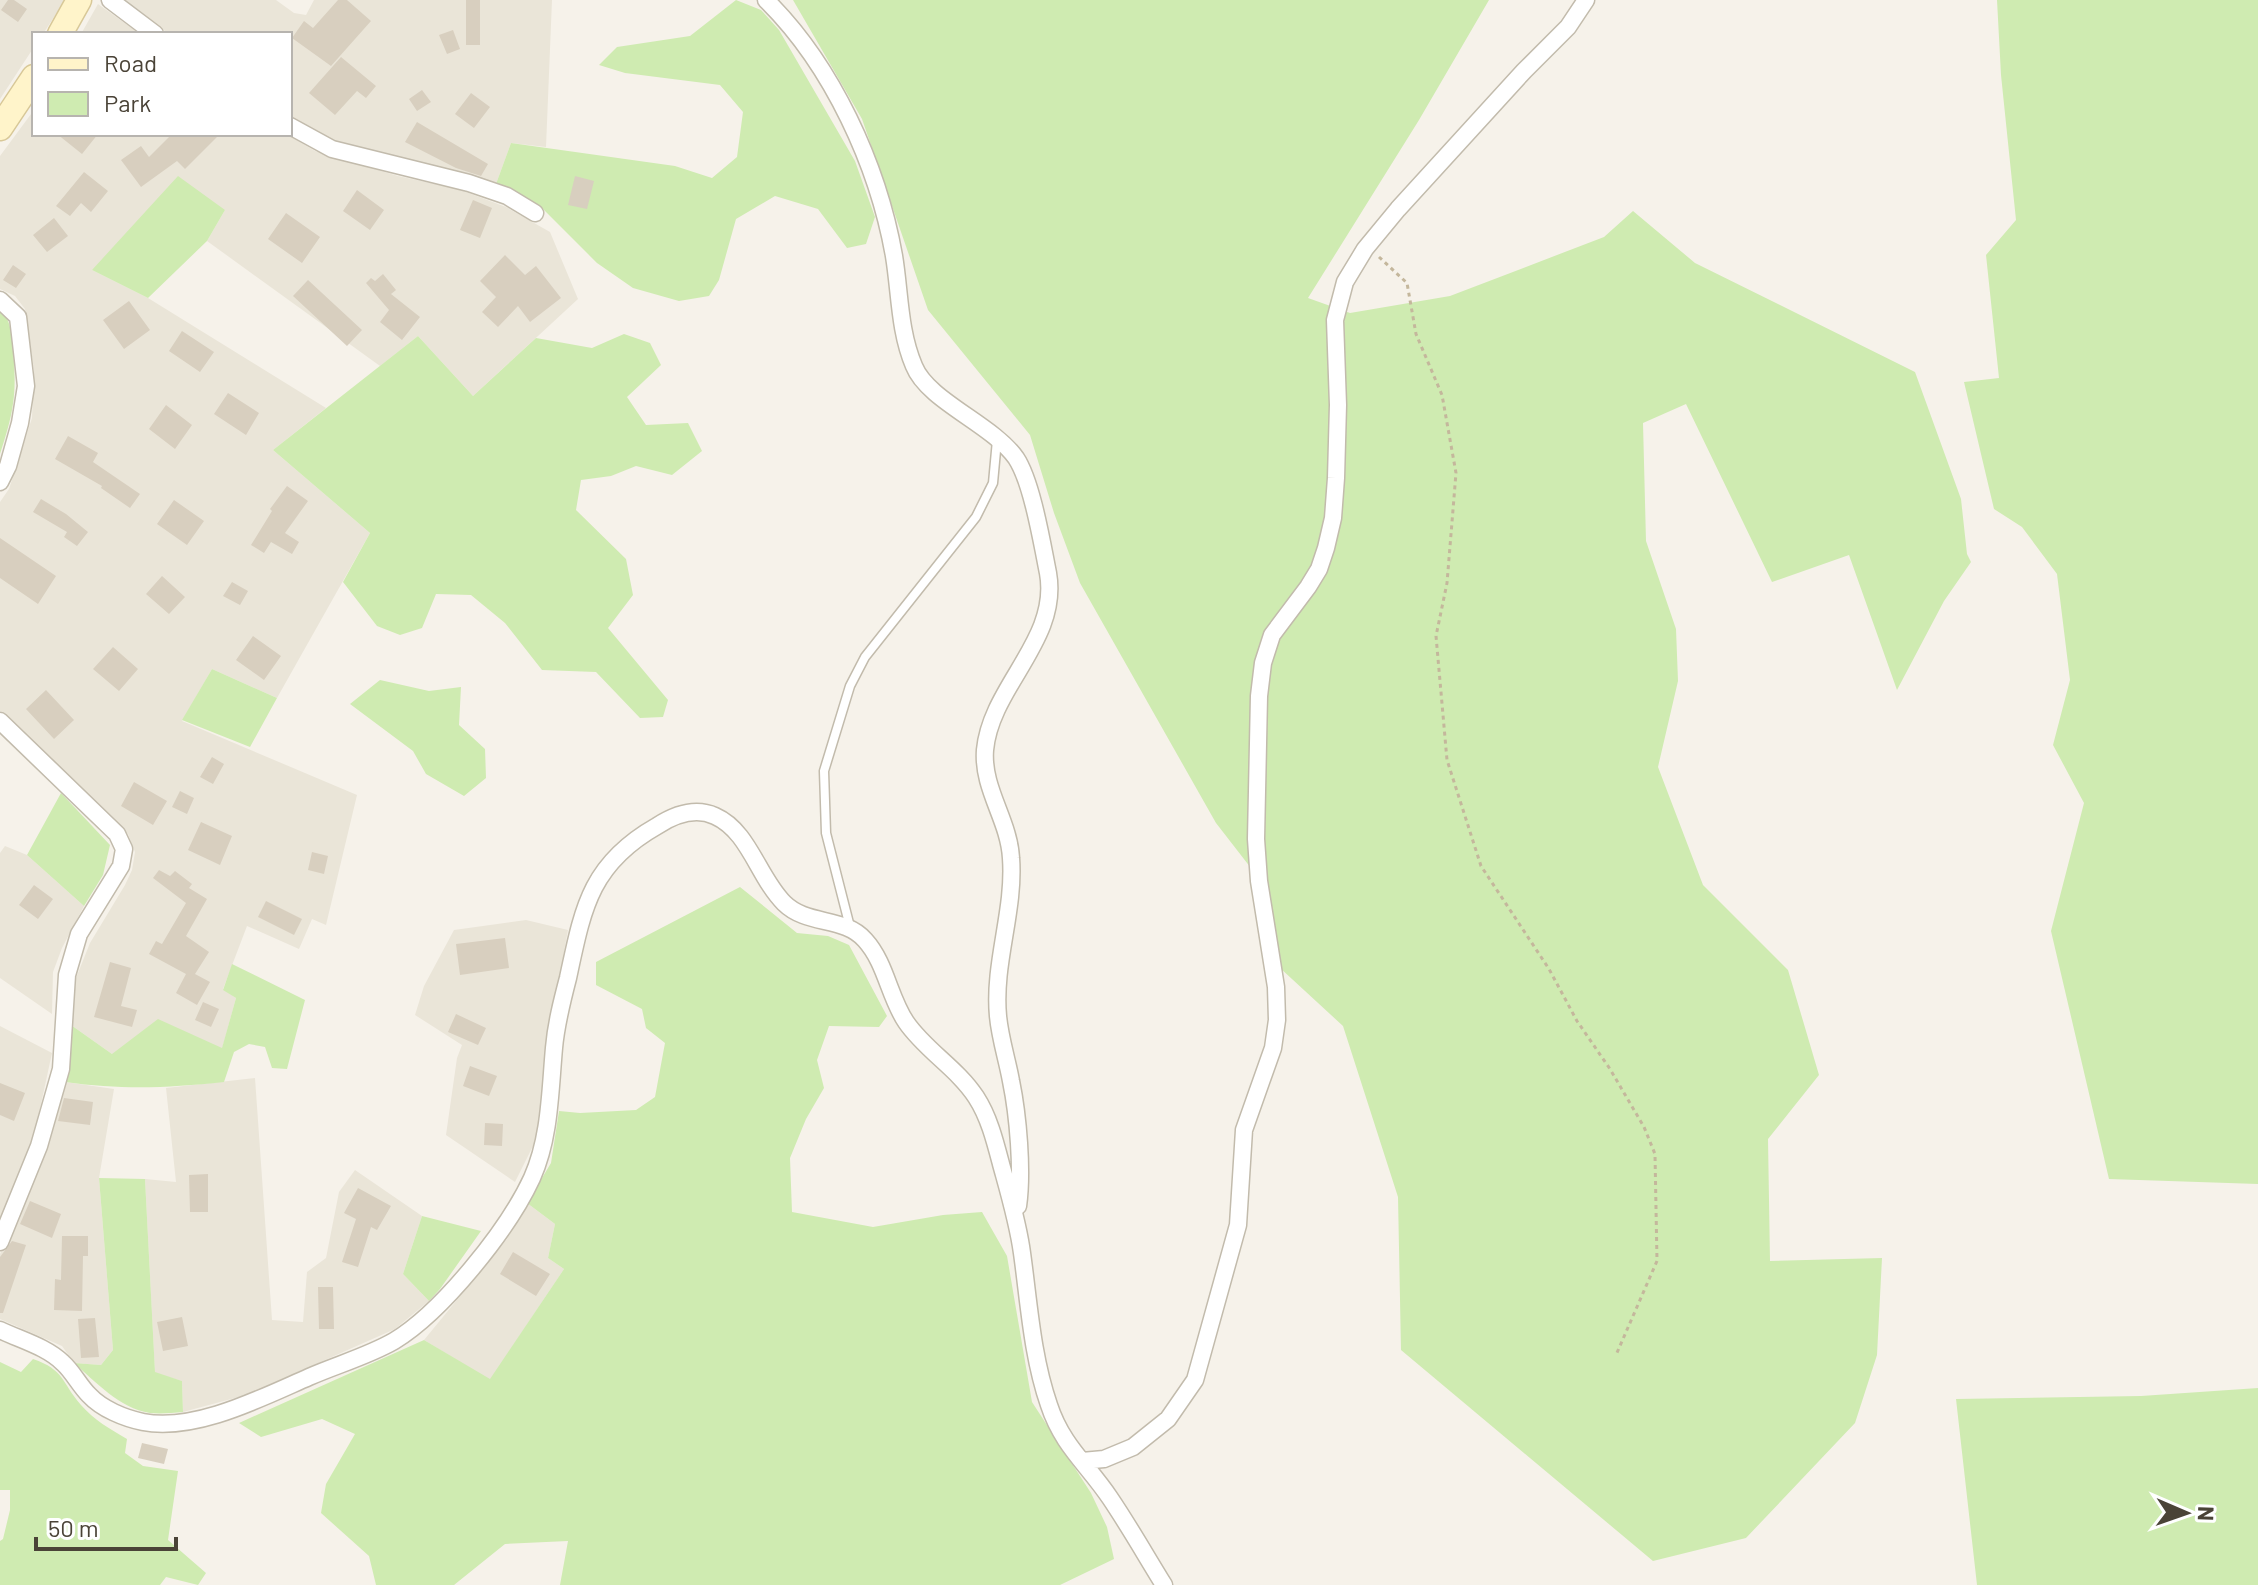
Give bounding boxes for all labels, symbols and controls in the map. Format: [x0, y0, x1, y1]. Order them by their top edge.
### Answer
legend [32, 32, 292, 136]
text: Road [104, 48, 157, 77]
text: Park [104, 88, 151, 117]
north arrow [2146, 1473, 2226, 1553]
scale bar [36, 1501, 176, 1551]
text: N [2194, 1506, 2220, 1522]
text: 50 m [48, 1513, 99, 1542]

